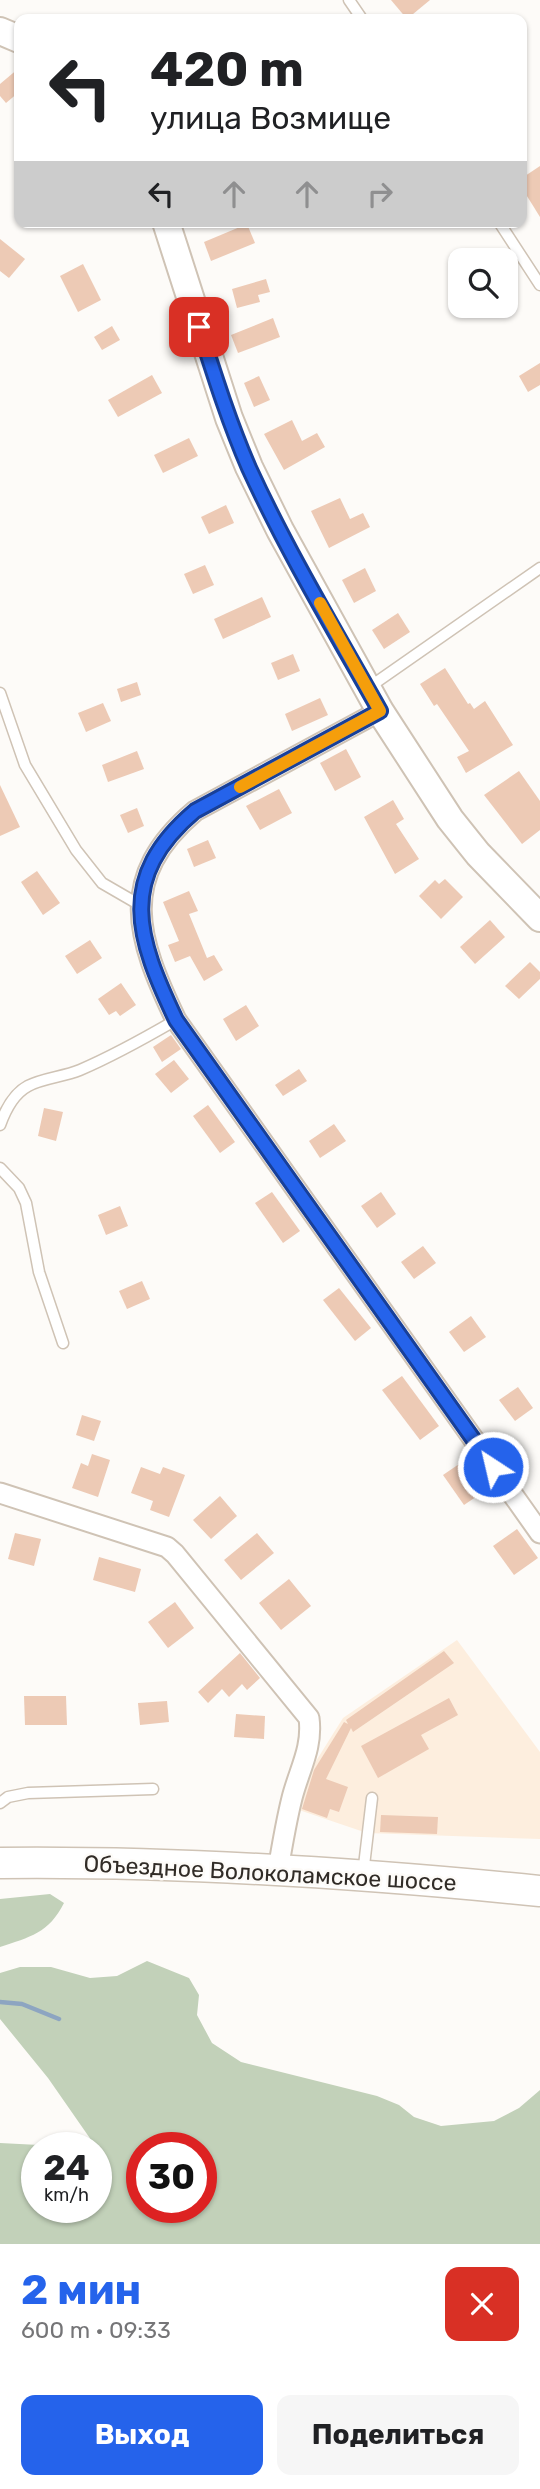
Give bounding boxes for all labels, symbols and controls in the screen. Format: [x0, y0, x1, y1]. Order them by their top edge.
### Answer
text: 420 m [150, 40, 304, 98]
icon: left [35, 42, 126, 133]
text: улица Возмище [150, 99, 391, 137]
icon: left [142, 175, 180, 213]
icon: ahead [215, 175, 253, 213]
icon: ahead [288, 175, 326, 213]
icon: right [361, 175, 399, 213]
map controls [448, 248, 518, 318]
button: search [448, 248, 518, 318]
pin [169, 297, 229, 357]
icon: arrive [180, 308, 218, 346]
position arrow [456, 1430, 530, 1504]
street label: Объездное Волоколамское шоссе [83, 1849, 457, 1897]
speed limit sign: 30 [126, 2132, 217, 2223]
text: 24 [43, 2147, 90, 2189]
text: km/h [44, 2184, 89, 2206]
text: 2 мин [21, 2265, 141, 2315]
button: close [445, 2267, 519, 2341]
text: 600 m · 09:33 [21, 2316, 171, 2344]
button: Выход [21, 2395, 263, 2475]
button: Поделиться [277, 2395, 519, 2475]

